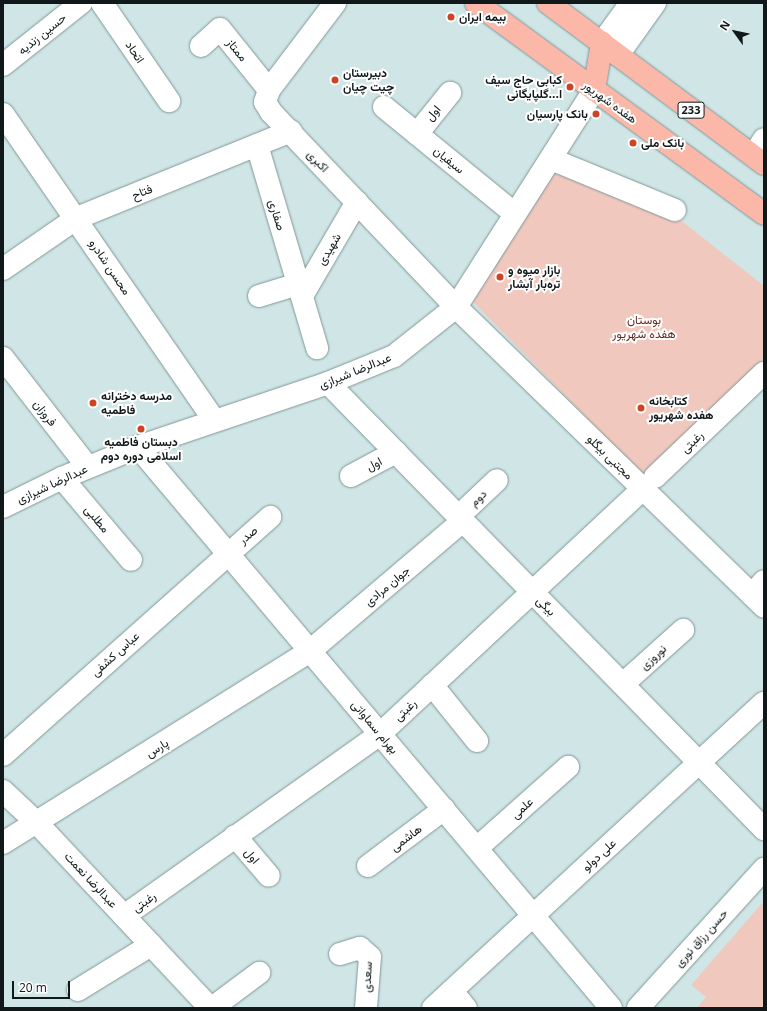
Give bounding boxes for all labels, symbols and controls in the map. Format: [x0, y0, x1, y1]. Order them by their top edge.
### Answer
street label: حسین زندیه [15, 10, 69, 58]
place label: بیمه ایران [459, 10, 506, 24]
marker: بیمه ایران [446, 12, 456, 22]
north arrow [715, 12, 755, 52]
text: N [716, 17, 733, 33]
street label: ممتاز [224, 36, 250, 64]
street label: اتحاد [122, 38, 148, 66]
place label: دبیرستان چیت چیان [343, 66, 394, 94]
place label: کبابی حاج سیف ا...گلپایگانی [485, 73, 562, 101]
marker: دبیرستان چیت چیان [330, 75, 340, 85]
street label: هفده شهریور [580, 78, 640, 126]
marker: کبابی حاج سیف ا...گلپایگانی [565, 82, 575, 92]
road number: 233 [677, 101, 705, 119]
street label: اول [422, 102, 444, 124]
place label: بانک پارسیان [527, 107, 588, 121]
marker: بانک پارسیان [591, 109, 601, 119]
place label: بانک ملی [641, 136, 684, 150]
marker: بانک ملی [628, 138, 638, 148]
street label: سیفیان [431, 143, 467, 177]
street label: اکبری [304, 147, 332, 175]
street label: فتاح [129, 181, 155, 203]
street label: صفاری [265, 198, 289, 232]
street label: شهیدی [314, 230, 344, 268]
street label: محسن شادرو [86, 236, 134, 298]
place label: بازار میوه و تره‌بار آبشار [508, 263, 561, 291]
marker: بازار میوه و تره‌بار آبشار [495, 272, 505, 282]
park label: بوستان هفده شهریور [612, 313, 676, 341]
street label: عبدالرضا شیرازی [317, 350, 393, 392]
place label: مدرسه دخترانه فاطمیه [101, 389, 172, 417]
place label: کتابخانه هفده شهریور [649, 394, 713, 422]
street label: فروزان [30, 397, 60, 429]
marker: مدرسه دخترانه فاطمیه [88, 398, 98, 408]
marker: کتابخانه هفده شهریور [636, 403, 646, 413]
marker: دبستان فاطمیه اسلامی دوره دوم [136, 424, 146, 434]
street label: رغبتی [678, 428, 706, 456]
street label: مجتبی بیگلو [584, 432, 636, 482]
place label: دبستان فاطمیه اسلامی دوره دوم [101, 435, 181, 463]
street label: اول [364, 454, 384, 474]
street label: عبدالرضا شیرازی [14, 461, 90, 507]
street label: دوم [466, 486, 490, 510]
street label: مطلبی [81, 502, 113, 536]
street label: صدر [236, 523, 260, 547]
street label: جوان مرادی [361, 563, 413, 609]
street label: بیگی [533, 593, 559, 619]
street label: عباس کشفی [88, 629, 142, 679]
street label: نوروزی [637, 641, 669, 673]
street label: رغبتی [391, 696, 419, 724]
street label: بهرام سماواتی [348, 697, 402, 757]
street label: پارس [143, 735, 171, 761]
street label: علمی [508, 794, 536, 822]
street label: هاشمی [387, 821, 425, 855]
street label: علی دولو [579, 836, 619, 874]
street label: اول [241, 845, 263, 867]
street label: عبدالرضا نعمت [61, 849, 121, 911]
street label: رغبتی [129, 889, 159, 915]
street label: حسن رزاق نوری [671, 906, 731, 970]
street label: سعدی [359, 961, 375, 993]
scale bar [14, 973, 72, 999]
text: 20 m [19, 979, 47, 996]

